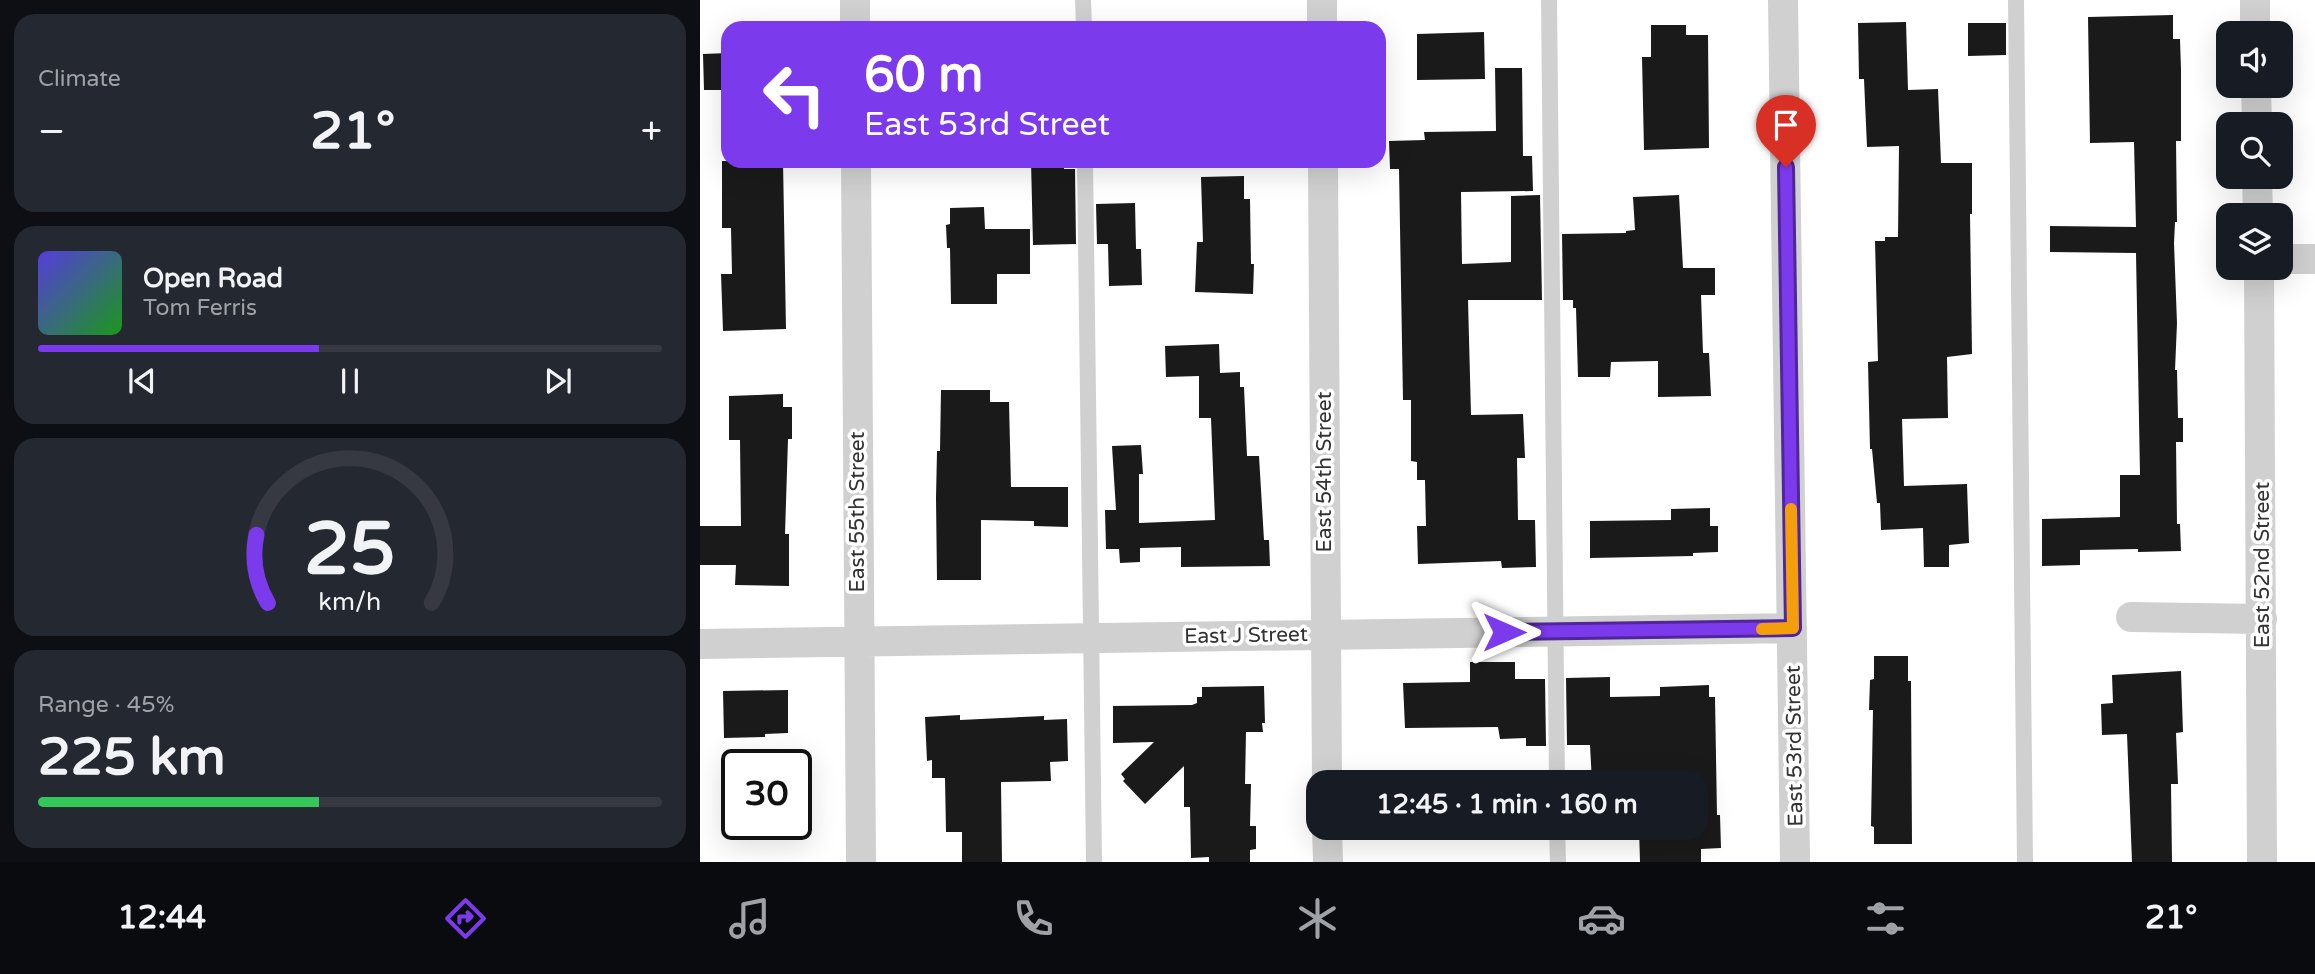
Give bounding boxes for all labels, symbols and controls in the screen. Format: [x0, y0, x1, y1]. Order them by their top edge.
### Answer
map controls [2216, 21, 2293, 280]
button: sound [2216, 21, 2293, 98]
text: 60 m [864, 46, 983, 105]
icon: left [749, 49, 840, 140]
text: Climate [38, 65, 121, 93]
pin [1756, 95, 1816, 167]
text: 21° [310, 100, 395, 163]
text: East 53rd Street [864, 106, 1110, 144]
icon: arrive [1767, 106, 1805, 144]
text: − [38, 109, 65, 155]
text: + [641, 109, 662, 155]
button: search [2216, 112, 2293, 189]
button: layers [2216, 203, 2293, 280]
text: Open Road [143, 263, 283, 294]
text: Tom Ferris [143, 294, 257, 322]
icon: previous [123, 362, 161, 400]
icon: pause [331, 362, 369, 400]
icon: next [539, 362, 577, 400]
street label: East 54th Street [1312, 391, 1337, 553]
street label: East 55th Street [845, 431, 870, 593]
street label: East 52nd Street [2250, 482, 2275, 648]
text: 25 [304, 506, 396, 594]
text: km/h [319, 587, 381, 617]
position arrow [1467, 595, 1541, 669]
street label: East J Street [1184, 622, 1308, 649]
street label: East 53rd Street [1781, 665, 1808, 827]
text: Range · 45% [38, 691, 174, 719]
text: 225 km [38, 726, 226, 789]
speed limit sign: 30 [721, 749, 812, 840]
text: 12:45 · 1 min · 160 m [1376, 789, 1638, 820]
icon: directions [441, 894, 490, 943]
icon: music [725, 894, 774, 943]
icon: phone [1009, 894, 1058, 943]
icon: climate [1293, 894, 1342, 943]
icon: car [1577, 894, 1626, 943]
icon: filters [1861, 894, 1910, 943]
text: 12:44 [117, 899, 206, 937]
text: 21° [2145, 899, 2197, 937]

